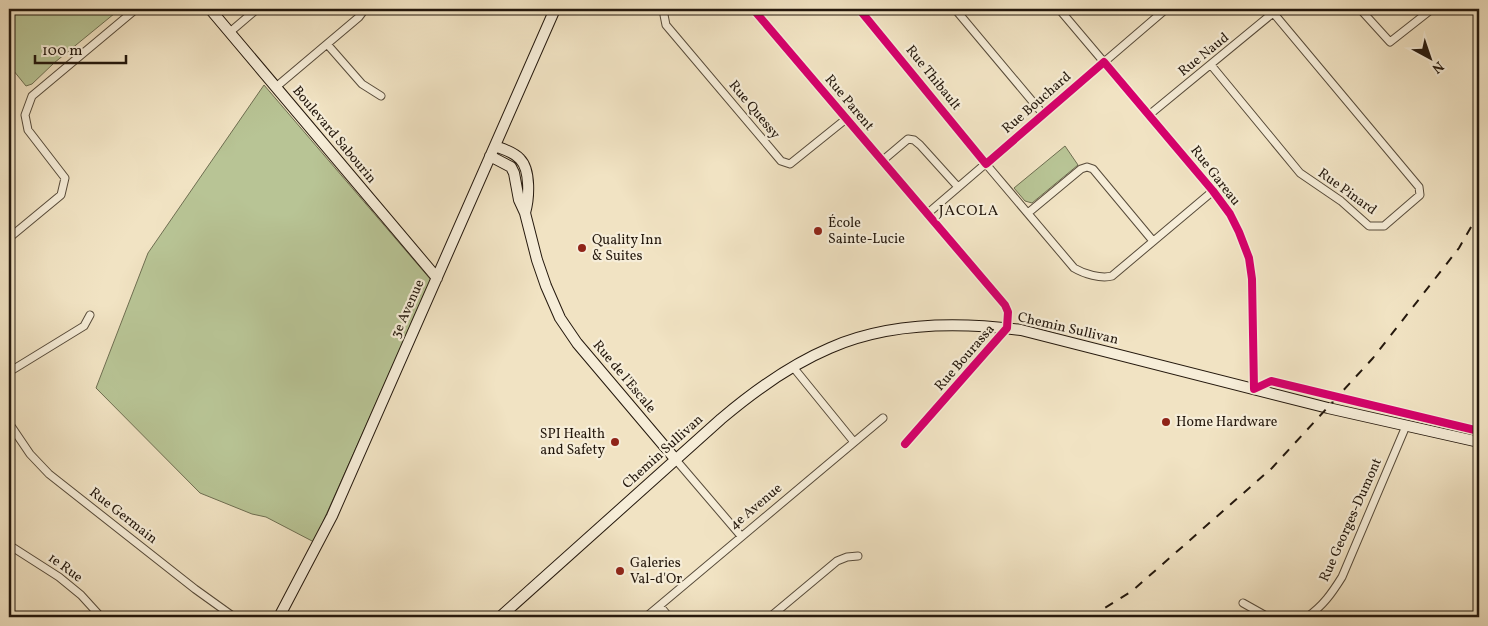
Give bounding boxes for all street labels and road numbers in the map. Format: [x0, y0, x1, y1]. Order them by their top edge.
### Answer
street label: Rue Naud [1175, 29, 1233, 81]
street label: Rue Thibault [901, 41, 965, 115]
street label: Rue Bouchard [998, 68, 1076, 138]
street label: Rue Parent [820, 71, 878, 135]
street label: Rue Quessy [724, 77, 784, 144]
street label: Boulevard Sabourin [288, 82, 380, 188]
street label: Rue Gareau [1186, 142, 1245, 210]
street label: Rue Pinard [1314, 164, 1380, 220]
street label: 3e Avenue [387, 276, 430, 341]
street label: Chemin Sullivan [1016, 308, 1120, 350]
street label: Rue Bourassa [931, 321, 999, 395]
street label: Rue de l'Escale [588, 337, 660, 418]
street label: Chemin Sullivan [618, 411, 708, 493]
street label: Rue Georges-Dumont [1315, 455, 1387, 585]
street label: 4e Avenue [726, 479, 787, 535]
street label: Rue Germain [85, 483, 161, 549]
street label: 1e Rue [44, 549, 87, 587]

